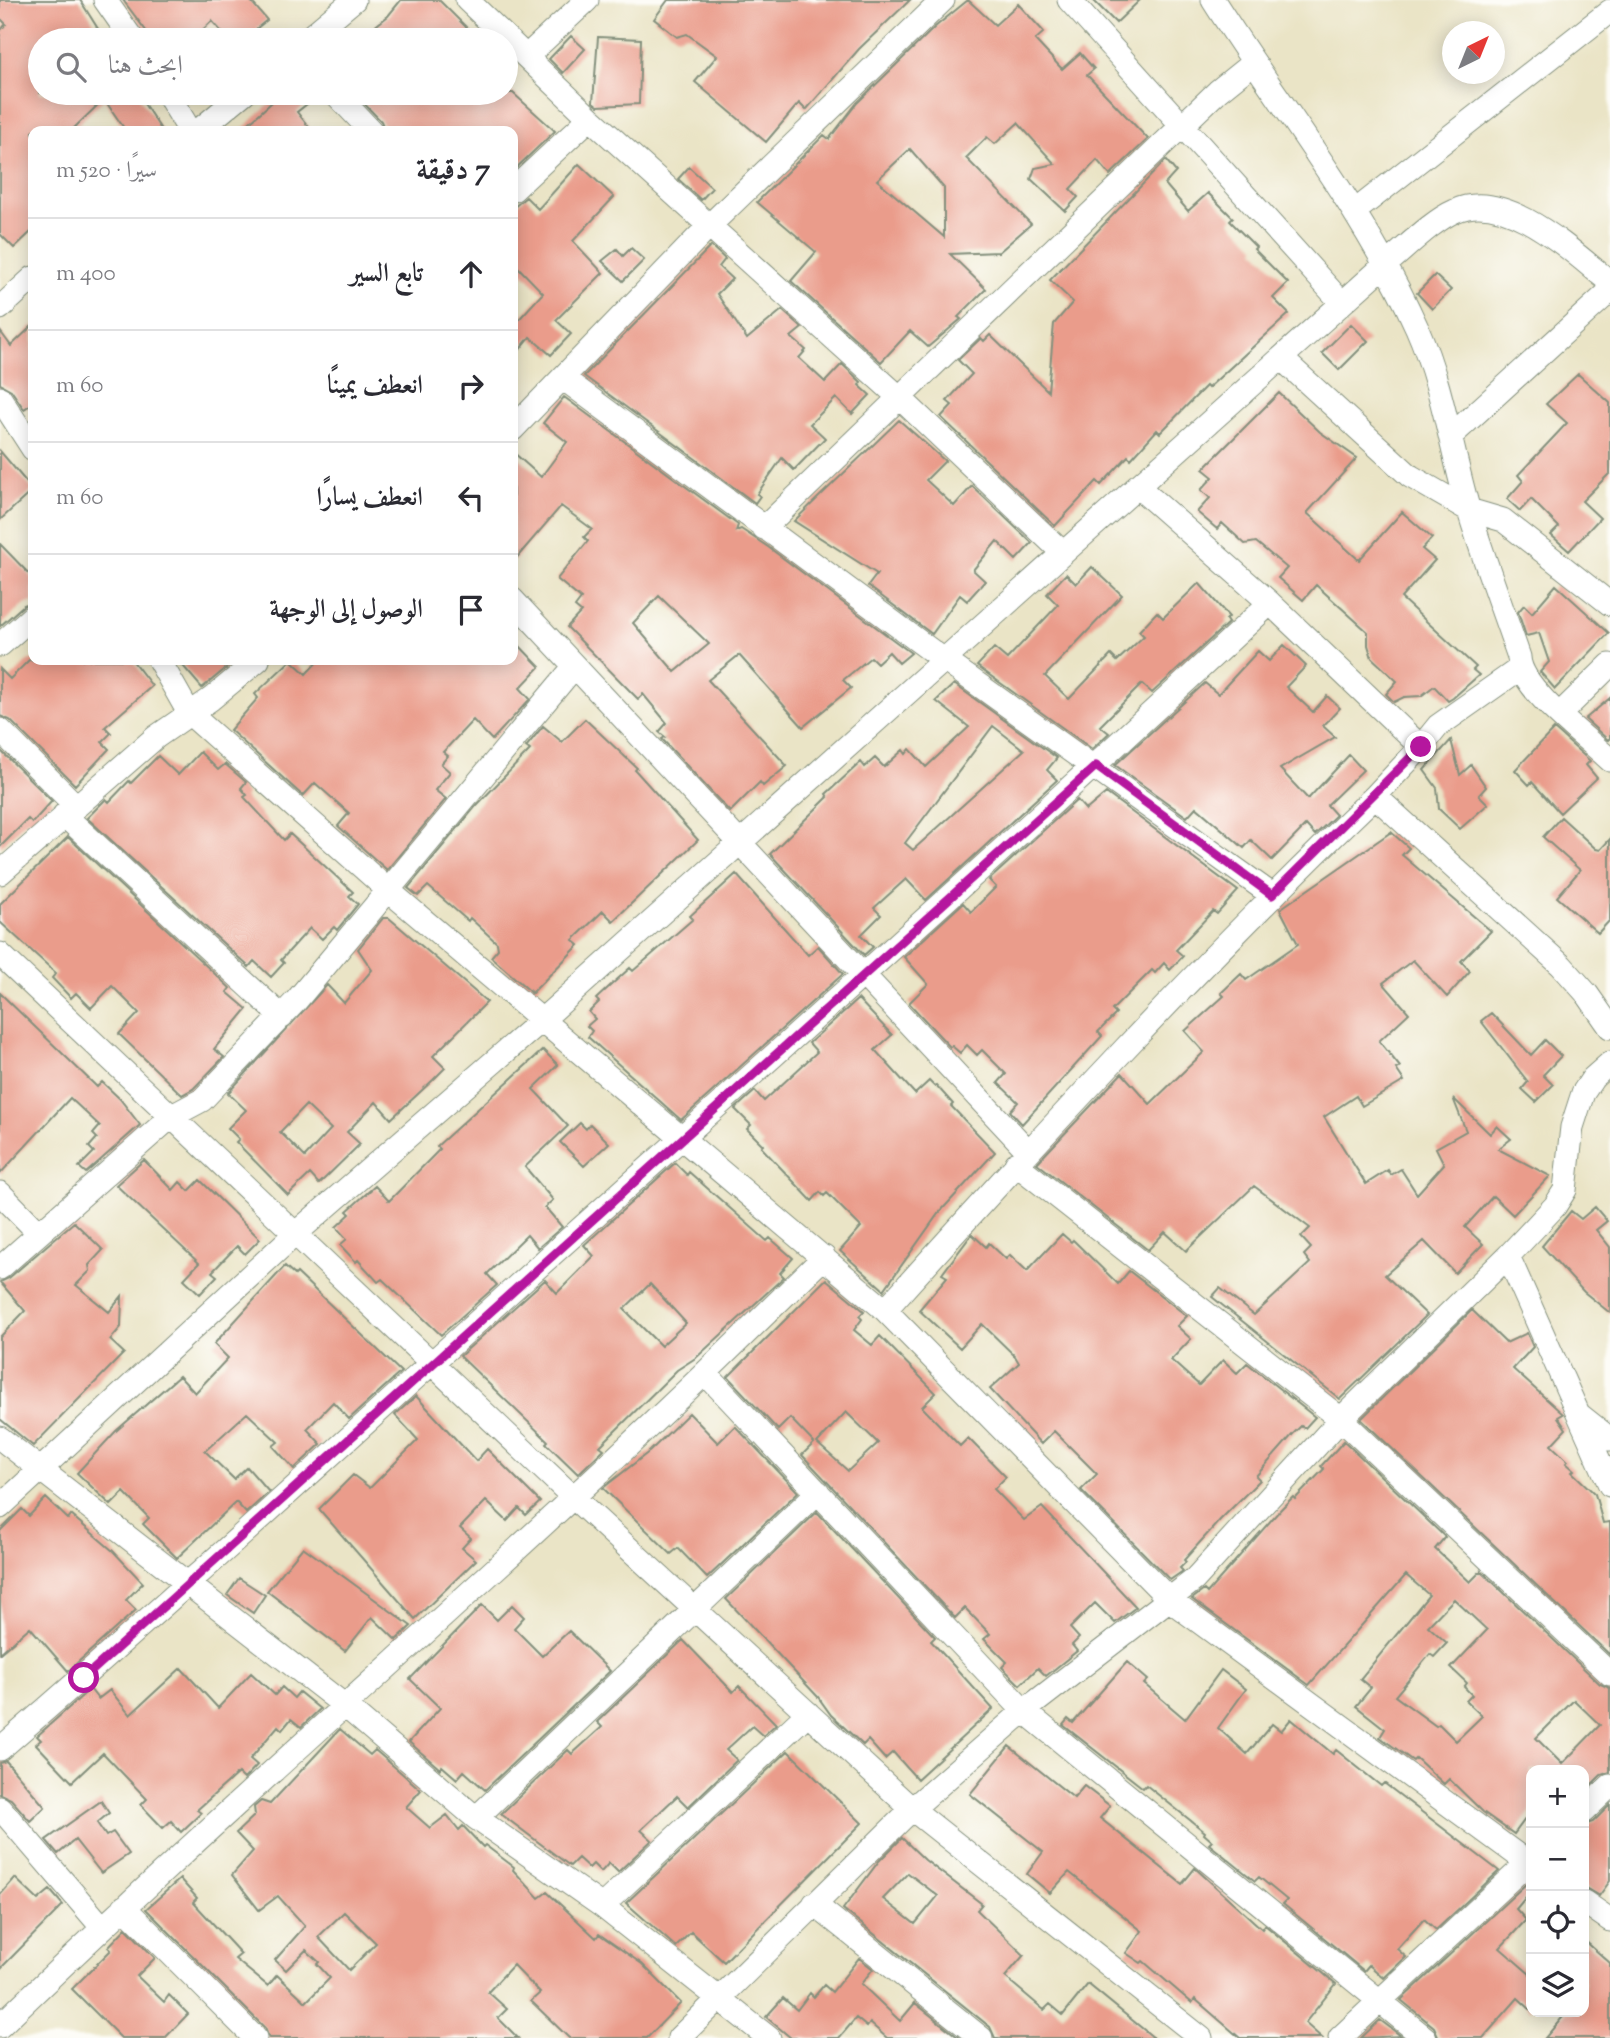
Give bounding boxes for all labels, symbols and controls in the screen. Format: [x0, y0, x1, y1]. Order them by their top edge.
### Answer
north arrow [1442, 21, 1505, 84]
search box [28, 28, 518, 105]
icon: search [52, 48, 90, 86]
text: ابحث هنا [108, 48, 183, 85]
text: 7 دقيقة [416, 150, 490, 193]
text: سيرًا · 520 m [56, 155, 157, 188]
icon: ahead [452, 255, 490, 293]
text: تابع السير [350, 256, 423, 293]
text: 400 m [56, 258, 116, 291]
icon: right [452, 367, 490, 405]
text: انعطف يمينًا [327, 368, 423, 405]
text: 60 m [56, 370, 104, 403]
icon: left [452, 479, 490, 517]
text: انعطف يسارًا [316, 480, 423, 517]
text: 60 m [56, 482, 104, 515]
icon: arrive [452, 591, 490, 629]
text: الوصول إلى الوجهة [269, 592, 423, 629]
route end [1405, 731, 1436, 762]
route start [68, 1662, 99, 1693]
map controls [1526, 1765, 1589, 2017]
button: + [1526, 1765, 1589, 1828]
button: − [1526, 1828, 1589, 1891]
button: locate [1526, 1891, 1589, 1954]
button: layers [1526, 1954, 1589, 2017]

